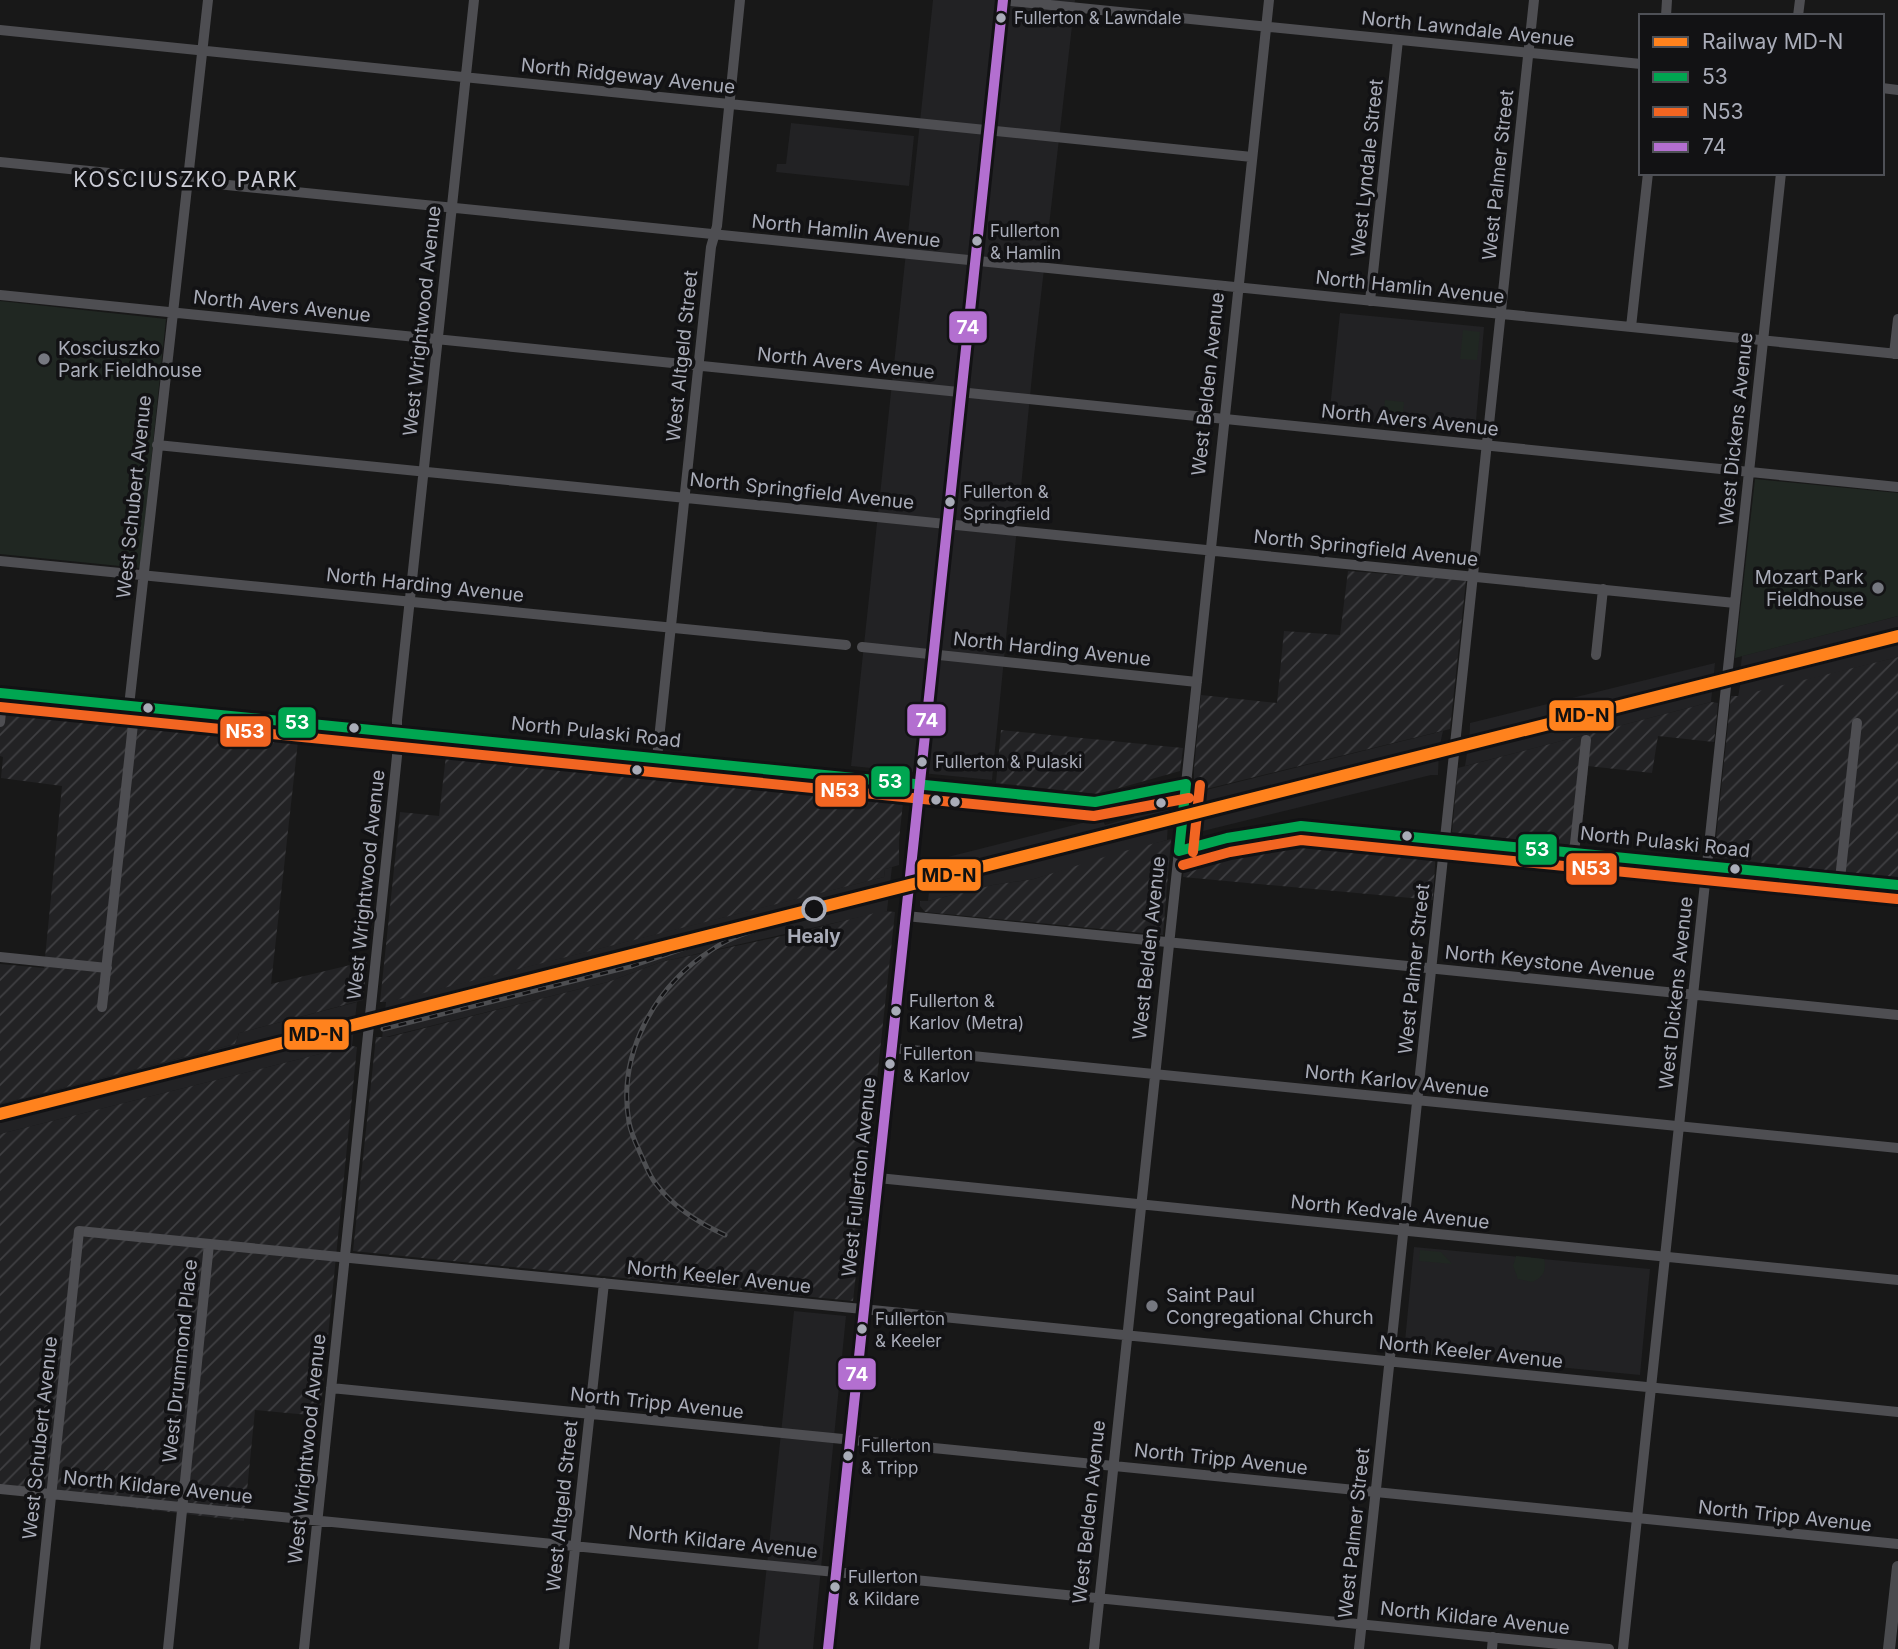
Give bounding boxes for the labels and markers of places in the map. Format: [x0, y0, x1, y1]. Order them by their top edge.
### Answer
place label: Fullerton & Lawndale [1014, 8, 1182, 28]
marker: Fullerton & Lawndale [994, 11, 1008, 25]
place label: Fullerton & Hamlin [990, 221, 1061, 263]
marker: Fullerton & Hamlin [970, 234, 984, 248]
place label: Kosciuszko Park Fieldhouse [58, 337, 202, 382]
marker: Kosciuszko Park Fieldhouse [36, 351, 52, 367]
place label: Fullerton & Springfield [963, 482, 1050, 524]
marker: Fullerton & Springfield [943, 495, 957, 509]
place label: Mozart Park Fieldhouse [1755, 566, 1865, 611]
marker: Mozart Park Fieldhouse [1870, 580, 1886, 596]
unlabelled marker [141, 701, 155, 715]
unlabelled marker [347, 721, 361, 735]
place label: Fullerton & Pulaski [935, 752, 1082, 772]
marker: Fullerton & Pulaski [915, 755, 929, 769]
unlabelled marker [630, 763, 644, 777]
unlabelled marker [929, 793, 943, 807]
unlabelled marker [948, 795, 962, 809]
unlabelled marker [1154, 796, 1168, 810]
unlabelled marker [1400, 829, 1414, 843]
unlabelled marker [1728, 862, 1742, 876]
marker: Healy [802, 897, 826, 921]
place label: Healy [787, 925, 841, 948]
place label: Fullerton & Karlov (Metra) [909, 991, 1024, 1033]
marker: Fullerton & Karlov (Metra) [889, 1004, 903, 1018]
place label: Fullerton & Karlov [903, 1044, 973, 1086]
marker: Fullerton & Karlov [883, 1057, 897, 1071]
place label: Saint Paul Congregational Church [1166, 1284, 1374, 1329]
marker: Saint Paul Congregational Church [1144, 1298, 1160, 1314]
place label: Fullerton & Keeler [875, 1309, 945, 1351]
marker: Fullerton & Keeler [855, 1322, 869, 1336]
place label: Fullerton & Tripp [861, 1436, 931, 1478]
marker: Fullerton & Tripp [841, 1449, 855, 1463]
place label: Fullerton & Kildare [848, 1567, 920, 1609]
marker: Fullerton & Kildare [828, 1580, 842, 1594]

